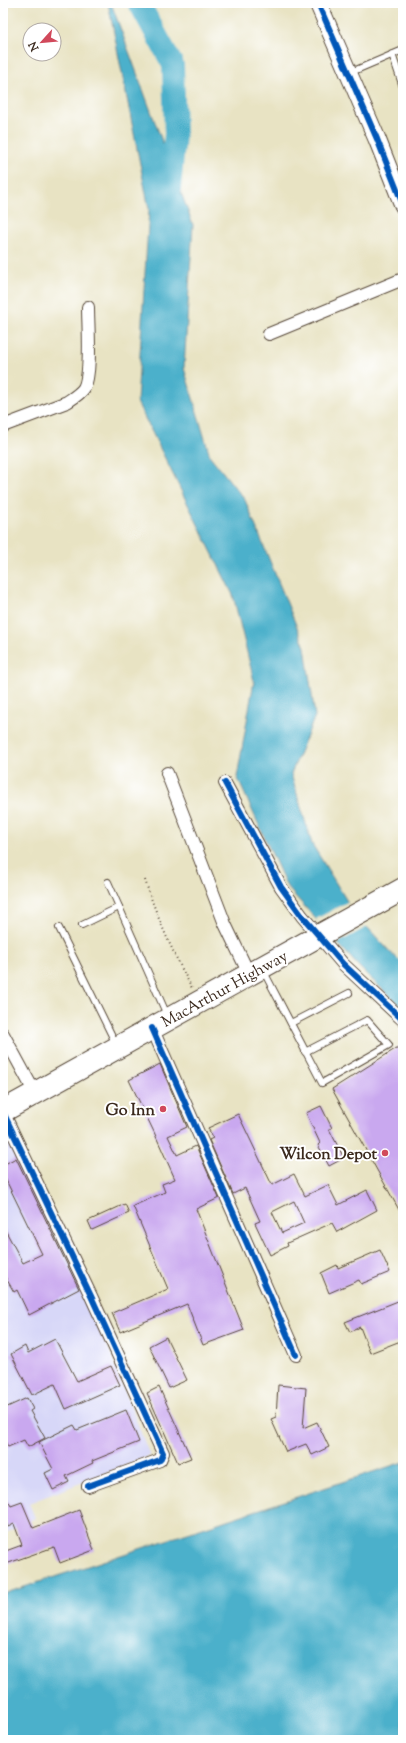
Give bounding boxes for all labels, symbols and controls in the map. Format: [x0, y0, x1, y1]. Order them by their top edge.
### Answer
north arrow [22, 22, 62, 62]
text: N [25, 38, 44, 55]
street label: MacArthur Highway [158, 946, 293, 1035]
place label: Go Inn [106, 1100, 156, 1123]
marker: Go Inn [158, 1104, 168, 1114]
place label: Wilcon Depot [279, 1144, 378, 1167]
marker: Wilcon Depot [380, 1148, 390, 1158]

